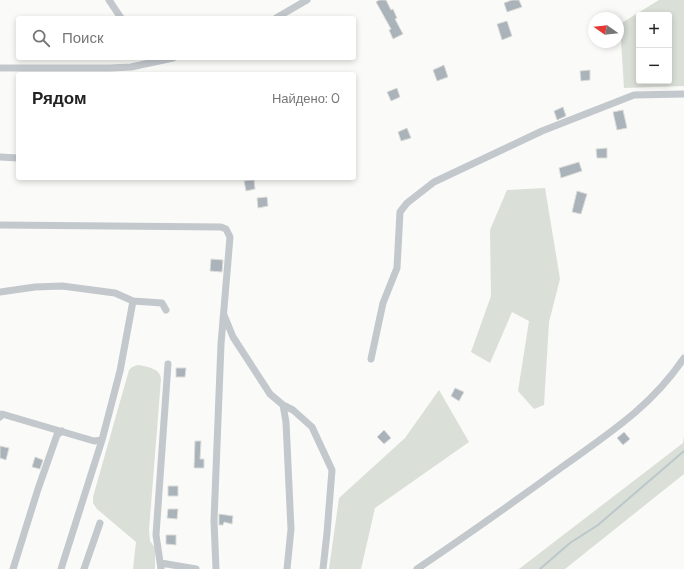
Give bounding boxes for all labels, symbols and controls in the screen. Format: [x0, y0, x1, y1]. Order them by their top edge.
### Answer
north arrow [588, 12, 624, 48]
map controls [636, 12, 672, 84]
button: + [636, 12, 672, 48]
search box [16, 16, 356, 60]
icon: search [30, 27, 52, 49]
text: Поиск [62, 28, 104, 48]
button: − [636, 48, 672, 84]
text: Рядом [32, 87, 87, 109]
text: Найдено: 0 [272, 90, 340, 107]

